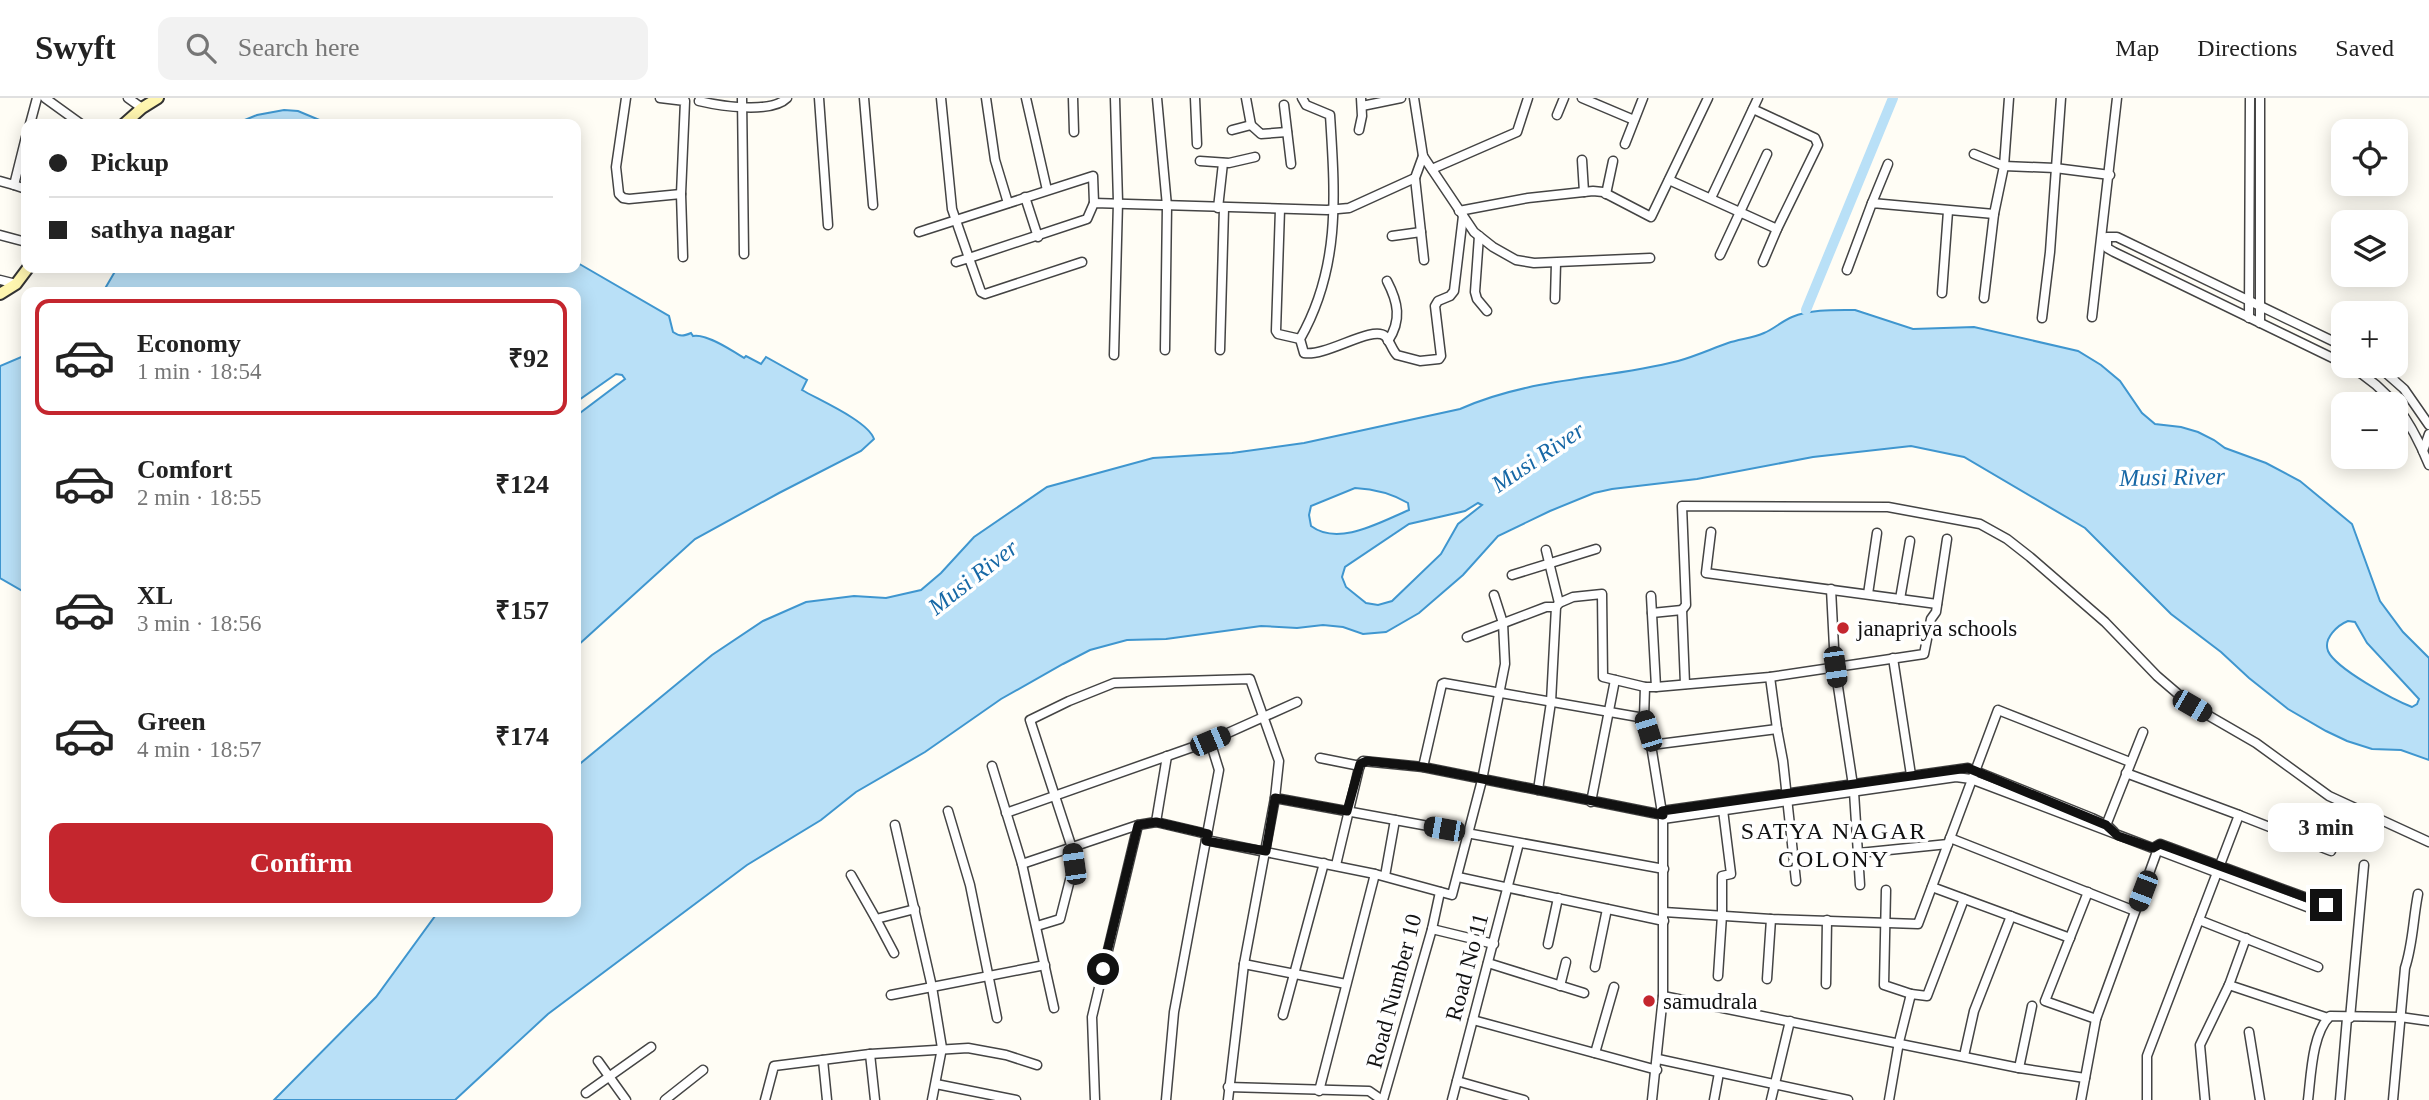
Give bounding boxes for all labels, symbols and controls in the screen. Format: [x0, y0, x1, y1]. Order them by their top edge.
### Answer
search box [158, 17, 648, 80]
icon: search [182, 29, 220, 67]
text: Swyft [35, 30, 116, 66]
text: Search here [238, 33, 360, 62]
text: Map [2115, 35, 2159, 61]
text: Directions [2197, 35, 2297, 61]
text: Saved [2335, 35, 2394, 61]
map controls [2331, 119, 2408, 469]
button: locate [2331, 119, 2408, 196]
text: Pickup [91, 148, 169, 177]
button: layers [2331, 210, 2408, 287]
text: sathya nagar [91, 215, 235, 244]
button: + [2331, 301, 2408, 378]
icon: car [53, 326, 116, 389]
text: Economy [137, 329, 241, 358]
text: ₹92 [508, 344, 549, 373]
text: 1 min · 18:54 [137, 359, 262, 384]
button: − [2331, 392, 2408, 469]
water label: Musi River [1486, 416, 1590, 498]
icon: car [53, 452, 116, 515]
text: Comfort [137, 455, 232, 484]
water label: Musi River [2118, 463, 2226, 491]
text: ₹124 [495, 470, 549, 499]
text: 2 min · 18:55 [137, 485, 262, 510]
water label: Musi River [922, 534, 1023, 620]
icon: car [53, 578, 116, 641]
text: XL [137, 581, 173, 610]
text: ₹157 [495, 596, 549, 625]
text: 3 min · 18:56 [137, 611, 262, 636]
place label: janapriya schools [1856, 616, 2017, 641]
marker: janapriya schools [1835, 620, 1851, 636]
car [1822, 645, 1849, 689]
car [2169, 686, 2216, 726]
icon: car [53, 704, 116, 767]
text: Green [137, 707, 206, 736]
car [1632, 708, 1665, 754]
text: ₹174 [495, 722, 549, 751]
car [1187, 723, 1234, 759]
text: 4 min · 18:57 [137, 737, 262, 762]
callout: 3 min [2268, 804, 2384, 852]
car [1422, 815, 1467, 843]
text: 3 min [2298, 815, 2354, 840]
district label: SATYA NAGAR COLONY [1741, 818, 1927, 872]
button: Confirm [49, 823, 553, 903]
car [1061, 842, 1088, 886]
car [2126, 868, 2161, 914]
route end [2310, 889, 2342, 921]
street label: Road No 11 [1441, 910, 1493, 1024]
street label: Road Number 10 [1361, 911, 1427, 1071]
route start [1087, 953, 1119, 985]
place label: samudrala [1663, 989, 1758, 1014]
marker: samudrala [1641, 993, 1657, 1009]

